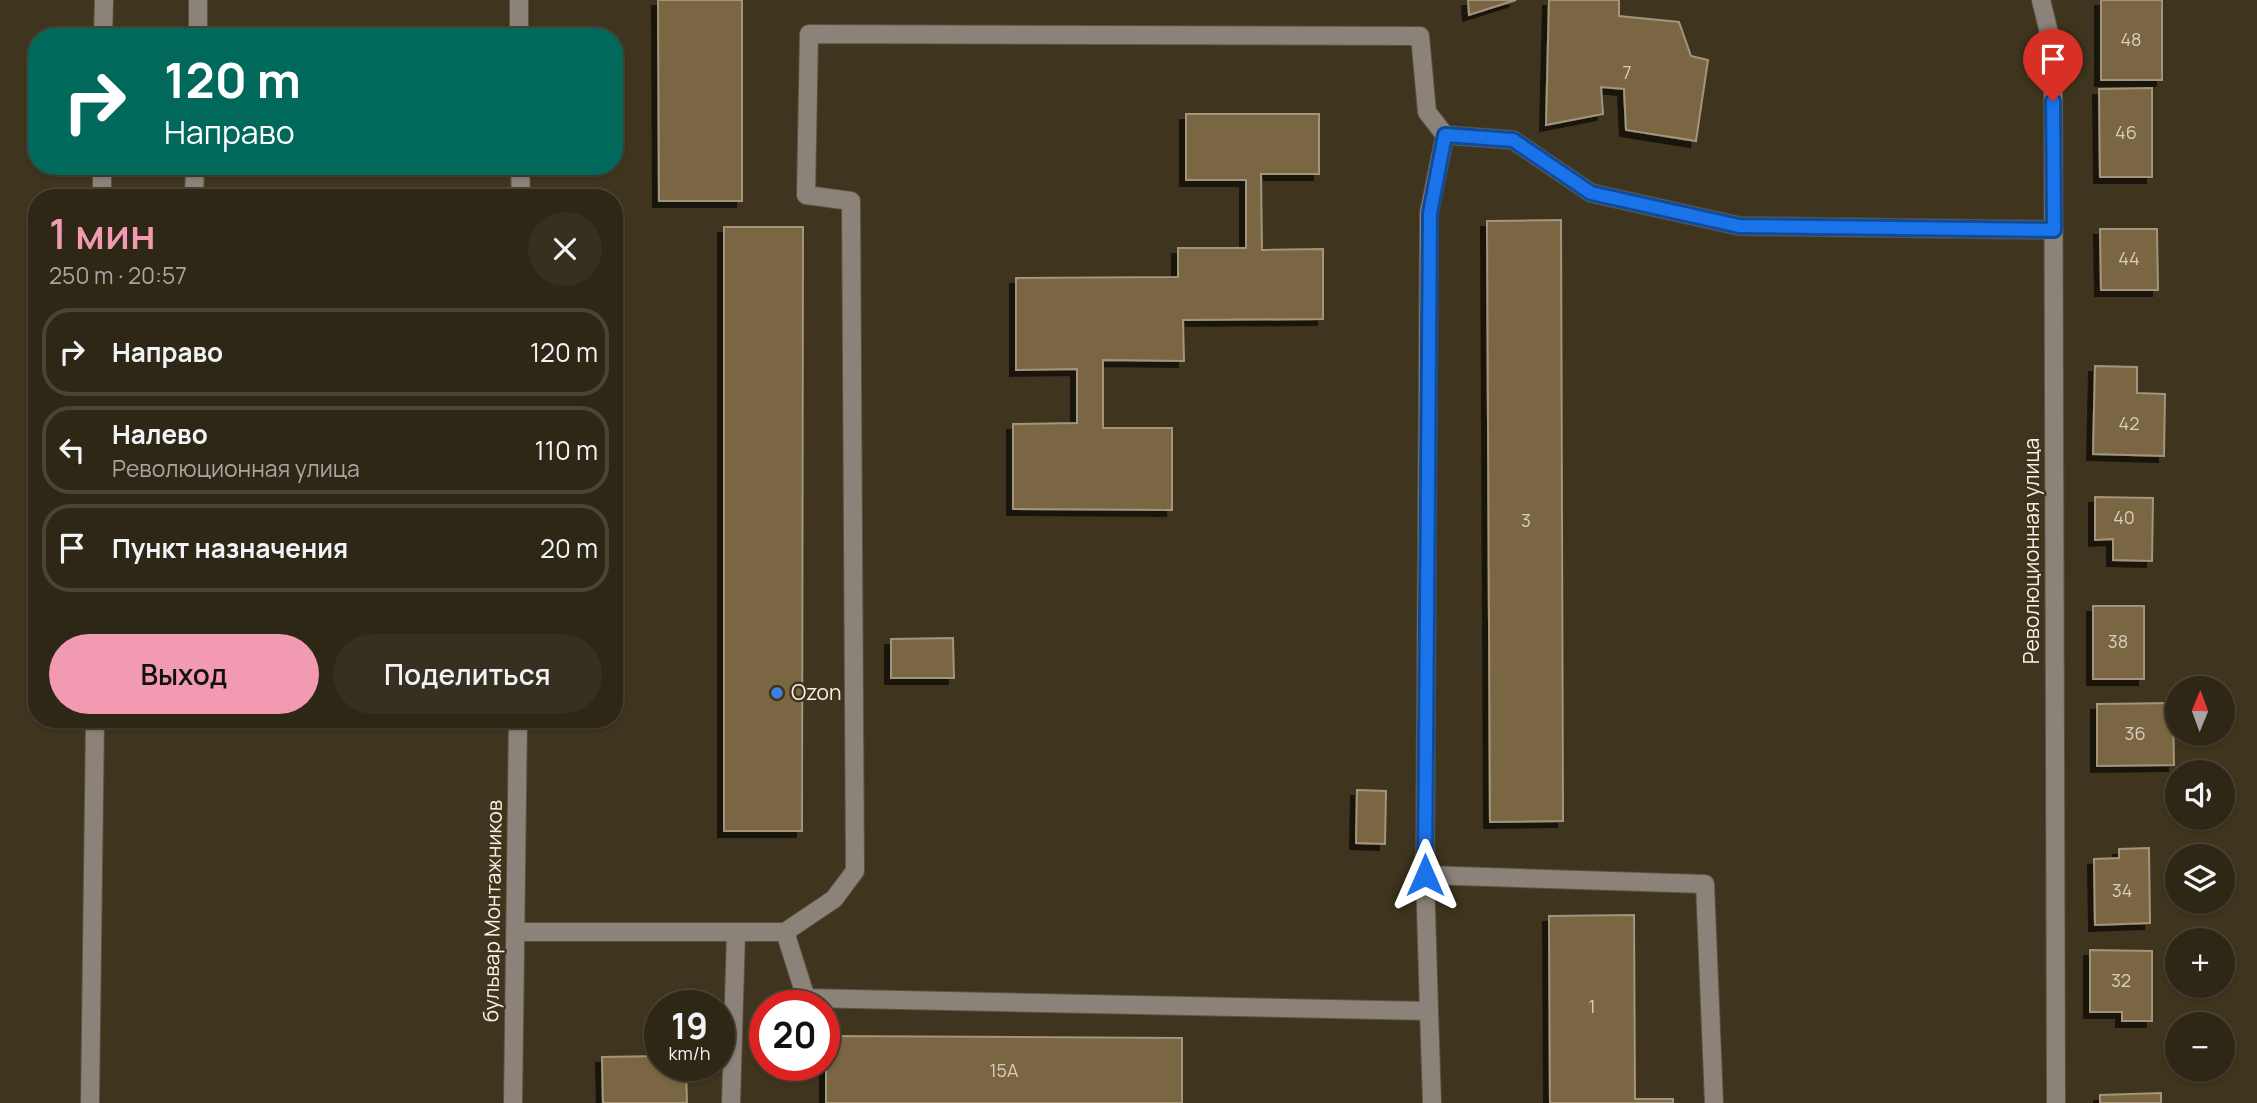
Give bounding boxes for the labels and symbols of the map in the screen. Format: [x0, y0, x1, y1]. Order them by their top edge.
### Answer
house number: 48 [2120, 27, 2142, 51]
pin [2023, 29, 2083, 101]
house number: 7 [1622, 60, 1632, 84]
house number: 46 [2115, 120, 2137, 144]
house number: 44 [2118, 246, 2140, 270]
house number: 42 [2119, 411, 2139, 435]
street label: Революционная улица [2017, 438, 2045, 664]
house number: 40 [2113, 505, 2135, 529]
house number: 3 [1521, 508, 1531, 532]
house number: 38 [2108, 629, 2128, 653]
north arrow [2165, 676, 2235, 746]
place label: Ozon [791, 678, 841, 706]
marker: Ozon [769, 685, 785, 701]
house number: 36 [2124, 721, 2146, 745]
street label: бульвар Монтажников [476, 800, 508, 1022]
position arrow [1388, 838, 1462, 912]
house number: 34 [2112, 878, 2132, 902]
house number: 32 [2111, 968, 2131, 992]
speed limit sign: 20 [749, 990, 840, 1081]
house number: 1 [1588, 994, 1596, 1018]
house number: 15А [990, 1058, 1019, 1082]

